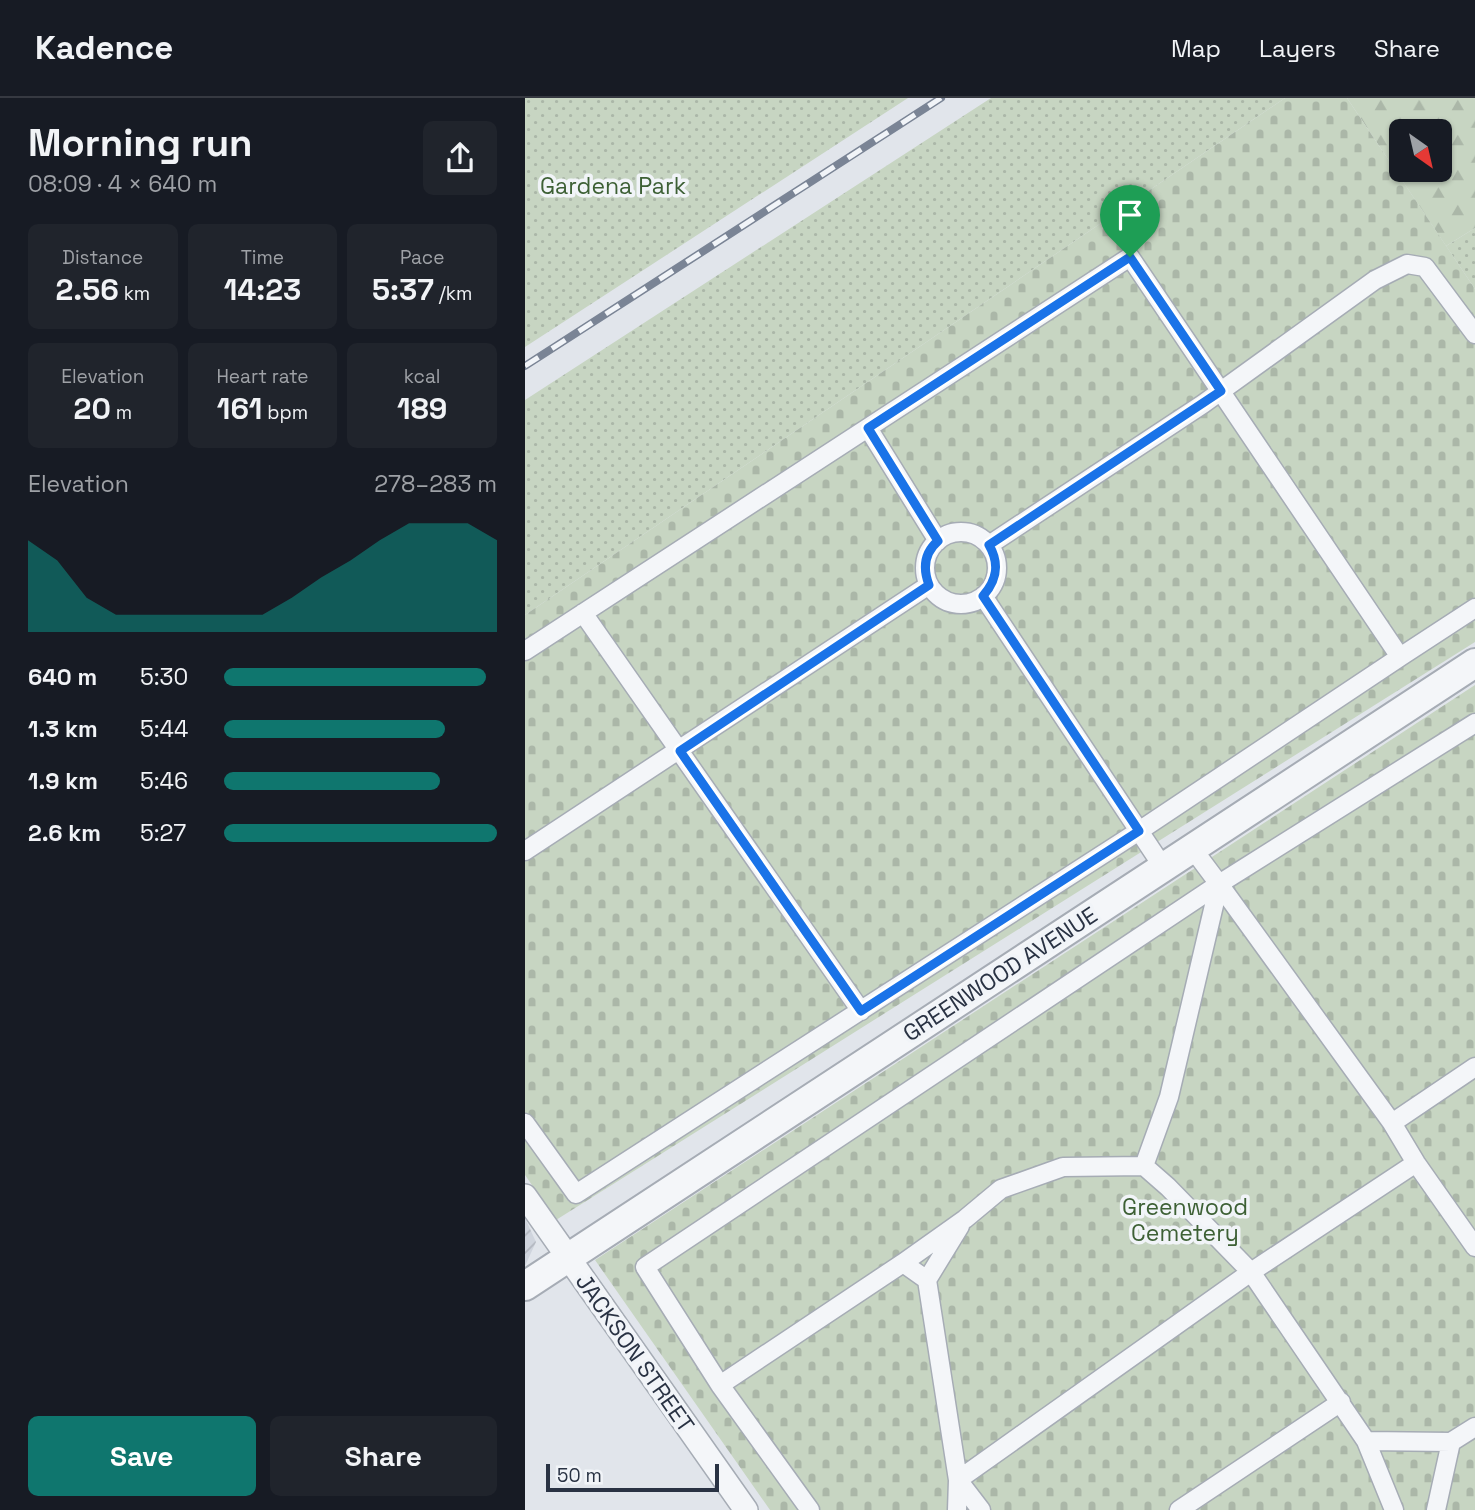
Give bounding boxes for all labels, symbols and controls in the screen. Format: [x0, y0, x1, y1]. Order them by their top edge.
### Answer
text: Kadence [35, 27, 173, 69]
text: Map [1171, 33, 1221, 64]
text: Layers [1259, 33, 1336, 64]
text: Share [1374, 33, 1440, 64]
text: Morning run [28, 119, 253, 167]
north arrow [1389, 119, 1453, 182]
map controls [1389, 119, 1452, 182]
button: share [423, 121, 497, 195]
text: 08:09 · 4 × 640 m [28, 169, 217, 199]
park label: Gardena Park [540, 171, 686, 201]
pin [1100, 185, 1160, 257]
icon: arrive [1111, 196, 1149, 234]
text: Distance [62, 245, 143, 270]
text: Time [241, 245, 284, 270]
text: Pace [400, 245, 444, 270]
text: 2.56 [55, 270, 119, 309]
text: 14:23 [224, 270, 301, 309]
text: 5:37 [372, 270, 434, 309]
text: km [119, 281, 150, 306]
text: /km [434, 281, 472, 306]
text: Elevation [61, 364, 144, 389]
text: Heart rate [216, 364, 309, 389]
text: kcal [404, 364, 441, 389]
text: 20 [74, 389, 111, 428]
text: 161 [217, 389, 262, 428]
text: 189 [397, 389, 447, 428]
text: m [111, 400, 132, 425]
text: bpm [262, 400, 308, 425]
text: Elevation [28, 469, 129, 499]
text: 278–283 m [374, 469, 497, 499]
text: 640 m [28, 662, 97, 692]
text: 5:30 [140, 662, 188, 692]
text: 1.3 km [28, 714, 98, 744]
text: 5:44 [140, 714, 188, 744]
text: 1.9 km [28, 766, 98, 796]
text: 5:46 [140, 766, 188, 796]
text: 2.6 km [28, 818, 101, 848]
text: 5:27 [140, 818, 186, 848]
street label: GREENWOOD AVENUE [897, 900, 1103, 1048]
park label: Greenwood Cemetery [1122, 1192, 1248, 1248]
street label: JACKSON STREET [569, 1268, 701, 1438]
button: Save [28, 1416, 256, 1496]
button: Share [270, 1416, 497, 1496]
scale bar [546, 1461, 719, 1493]
text: 50 m [557, 1463, 602, 1488]

